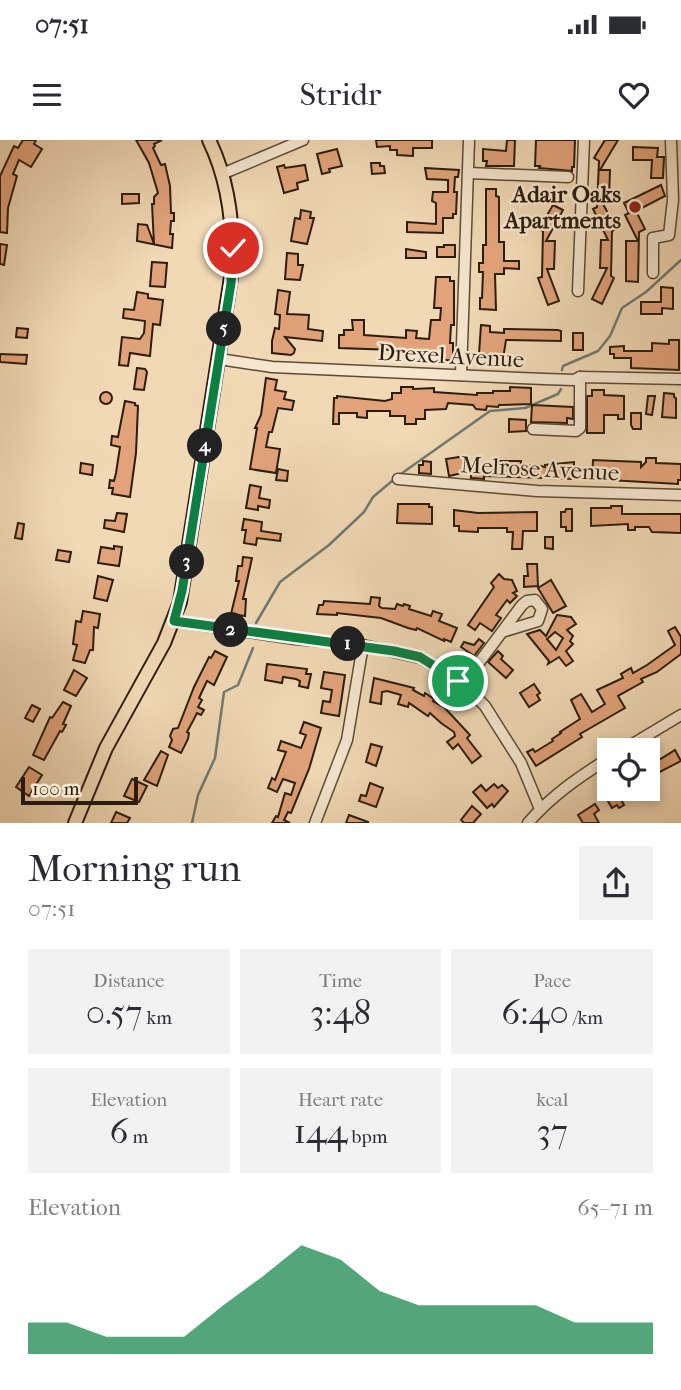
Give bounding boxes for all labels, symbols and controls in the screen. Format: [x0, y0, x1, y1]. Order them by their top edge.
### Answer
text: 07:51 [35, 9, 89, 40]
icon: menu [28, 76, 66, 114]
text: Stridr [300, 76, 381, 113]
icon: heart [615, 76, 653, 114]
place label: Adair Oaks Apartments [503, 181, 621, 234]
marker: Adair Oaks Apartments [627, 199, 643, 215]
pin [203, 218, 263, 278]
icon: check [214, 229, 252, 267]
pin: 5 [206, 312, 242, 346]
text: 5 [219, 317, 228, 339]
street label: Drexel Avenue [377, 339, 525, 373]
pin: 4 [188, 428, 222, 464]
text: 4 [199, 434, 210, 456]
street label: Melrose Avenue [460, 451, 620, 487]
pin: 3 [170, 544, 204, 580]
text: 3 [183, 550, 190, 572]
pin: 2 [214, 612, 248, 648]
text: 2 [226, 618, 235, 640]
pin: 1 [330, 626, 366, 662]
text: 1 [344, 632, 351, 654]
pin [428, 651, 488, 711]
icon: arrive [439, 662, 477, 700]
map controls [597, 738, 660, 801]
button: locate [597, 738, 660, 801]
scale bar [21, 774, 138, 806]
text: 100 m [32, 778, 80, 800]
text: Morning run [28, 846, 241, 891]
button: share [579, 846, 653, 920]
text: 07:51 [28, 895, 76, 922]
text: Distance [93, 970, 165, 992]
text: Time [319, 970, 362, 992]
text: Pace [533, 970, 571, 992]
text: 0.57 [86, 992, 142, 1033]
text: 3:48 [310, 992, 371, 1033]
text: 6:40 [501, 992, 569, 1033]
text: km [142, 1007, 172, 1029]
text: /km [569, 1007, 603, 1029]
text: Elevation [90, 1089, 167, 1111]
text: Heart rate [298, 1089, 383, 1111]
text: kcal [536, 1089, 568, 1111]
text: 6 [109, 1111, 128, 1152]
text: 144 [293, 1111, 347, 1152]
text: 37 [537, 1111, 568, 1152]
text: m [128, 1126, 148, 1148]
text: bpm [347, 1126, 388, 1148]
text: Elevation [28, 1194, 121, 1221]
text: 65–71 m [577, 1194, 653, 1221]

